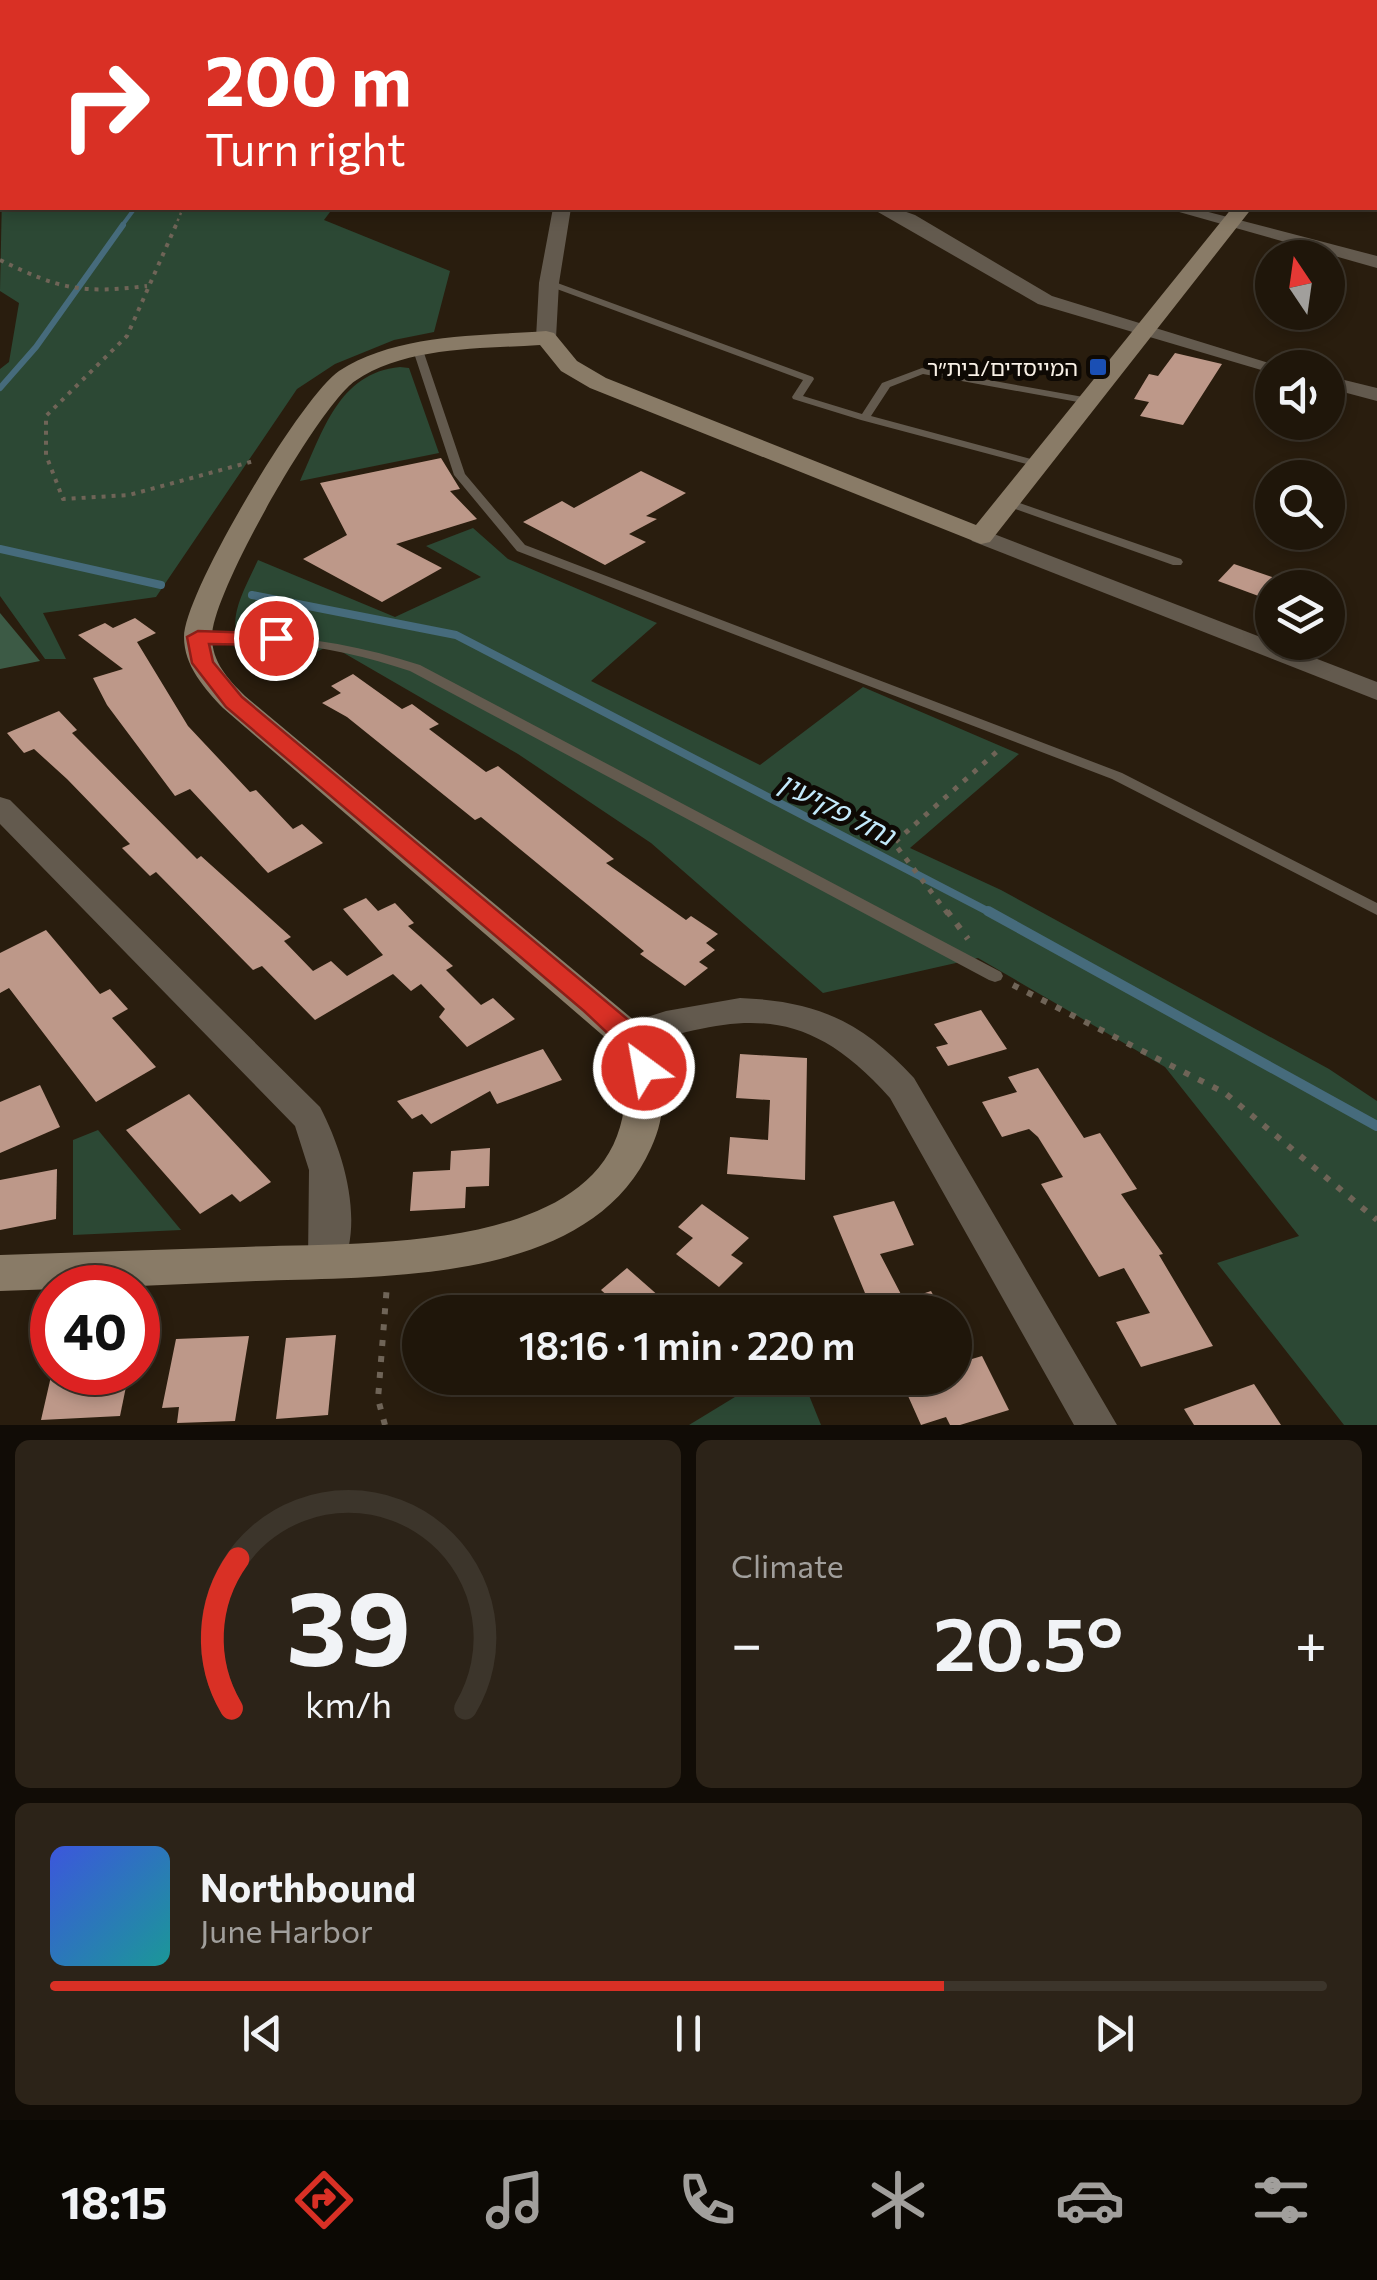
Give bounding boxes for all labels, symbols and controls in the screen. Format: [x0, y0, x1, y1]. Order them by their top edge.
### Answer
text: 200 m [205, 35, 412, 120]
icon: right [40, 40, 170, 170]
text: Turn right [205, 120, 406, 175]
north arrow [1255, 240, 1345, 330]
map controls [1255, 240, 1345, 660]
button: sound [1255, 350, 1345, 440]
place label: המייסדים/בית״ר [927, 354, 1078, 381]
marker: המייסדים/בית״ר [1087, 356, 1109, 378]
button: search [1255, 460, 1345, 550]
button: layers [1255, 570, 1345, 660]
pin [234, 596, 319, 681]
icon: arrive [249, 611, 304, 666]
water label: נחל פקיעין [773, 764, 903, 853]
position arrow [592, 1016, 696, 1120]
speed limit sign: 40 [30, 1265, 160, 1395]
text: 18:16 · 1 min · 220 m [519, 1321, 855, 1368]
text: Climate [731, 1545, 844, 1585]
text: 39 [286, 1560, 410, 1687]
text: 20.5° [933, 1595, 1123, 1686]
text: − [731, 1608, 762, 1675]
text: + [1295, 1608, 1327, 1675]
text: km/h [305, 1682, 391, 1725]
text: Northbound [200, 1863, 416, 1910]
text: June Harbor [200, 1910, 373, 1950]
icon: previous [235, 2006, 290, 2061]
icon: pause [661, 2006, 716, 2061]
icon: next [1087, 2006, 1142, 2061]
icon: directions [289, 2165, 359, 2235]
icon: music [480, 2165, 550, 2235]
icon: phone [672, 2165, 742, 2235]
icon: climate [863, 2165, 933, 2235]
icon: car [1055, 2165, 1125, 2235]
icon: filters [1246, 2165, 1316, 2235]
text: 18:15 [61, 2173, 167, 2228]

